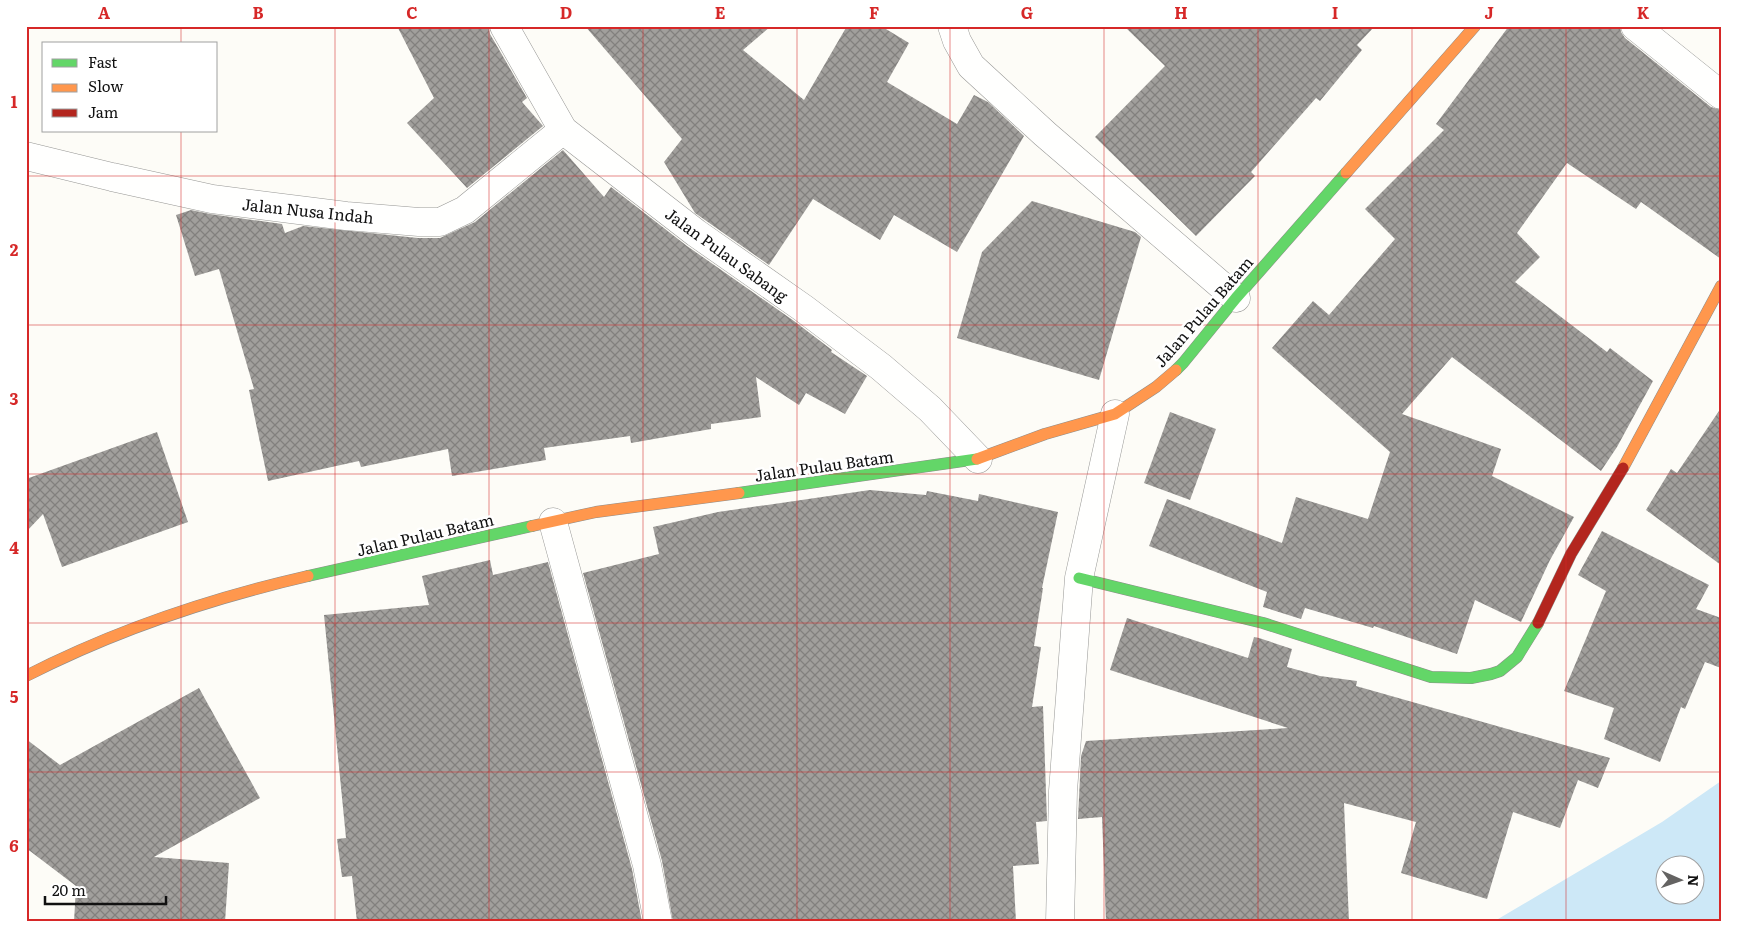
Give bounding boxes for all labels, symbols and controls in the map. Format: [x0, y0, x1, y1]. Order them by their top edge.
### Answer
text: A [98, 0, 110, 24]
text: B [252, 0, 264, 24]
text: C [406, 0, 418, 24]
text: D [560, 0, 572, 24]
text: E [715, 0, 726, 24]
text: F [869, 0, 879, 24]
text: G [1021, 0, 1033, 24]
text: H [1174, 0, 1188, 24]
text: I [1332, 0, 1338, 24]
text: J [1484, 0, 1494, 24]
text: K [1637, 0, 1650, 24]
legend [42, 42, 218, 132]
text: Fast [88, 50, 117, 73]
text: Slow [88, 74, 123, 97]
text: 1 [11, 89, 18, 113]
text: Jam [88, 100, 119, 123]
street label: Jalan Nusa Indah [241, 191, 376, 229]
street label: Jalan Pulau Sabang [661, 201, 793, 307]
text: 2 [10, 237, 19, 261]
street label: Jalan Pulau Batam [1148, 250, 1258, 372]
text: 3 [10, 386, 19, 410]
street label: Jalan Pulau Batam [753, 443, 896, 487]
street label: Jalan Pulau Batam [354, 506, 496, 561]
text: 4 [9, 535, 19, 559]
text: 5 [10, 684, 19, 708]
text: 6 [9, 833, 19, 857]
north arrow [1654, 856, 1704, 906]
scale bar [45, 873, 166, 905]
text: N [1684, 874, 1704, 887]
text: 20 m [52, 878, 86, 901]

